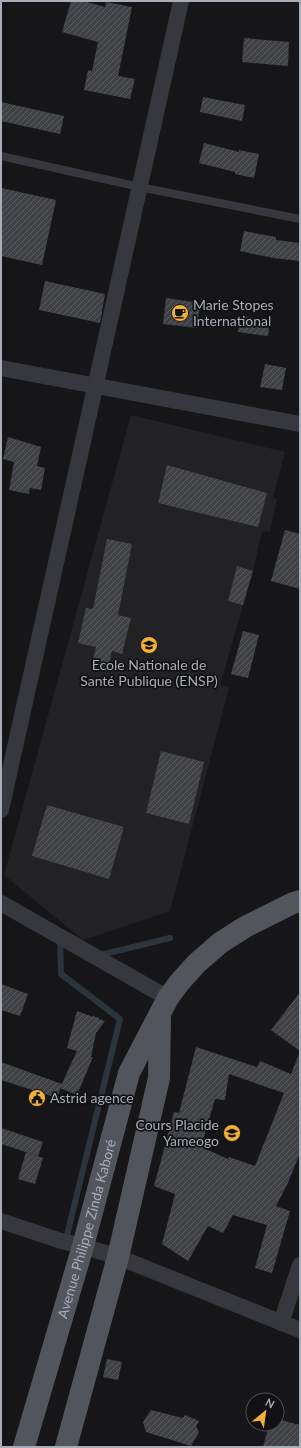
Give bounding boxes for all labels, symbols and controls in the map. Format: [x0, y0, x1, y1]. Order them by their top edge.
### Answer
place label: Marie Stopes International [193, 296, 274, 329]
cafe icon: Marie Stopes International [170, 303, 190, 323]
school or university icon: Ecole Nationale de Santé Publique (ENSP) [139, 635, 159, 655]
place label: Ecole Nationale de Santé Publique (ENSP) [80, 656, 218, 689]
public building icon: Astrid agence [27, 1088, 47, 1108]
place label: Astrid agence [50, 1089, 134, 1106]
place label: Cours Placide Yameogo [135, 1116, 219, 1149]
school or university icon: Cours Placide Yameogo [222, 1123, 242, 1143]
street label: Avenue Philippe Zinda Kaboré [53, 1137, 119, 1320]
north arrow [245, 1392, 285, 1432]
text: N [263, 1395, 277, 1411]

